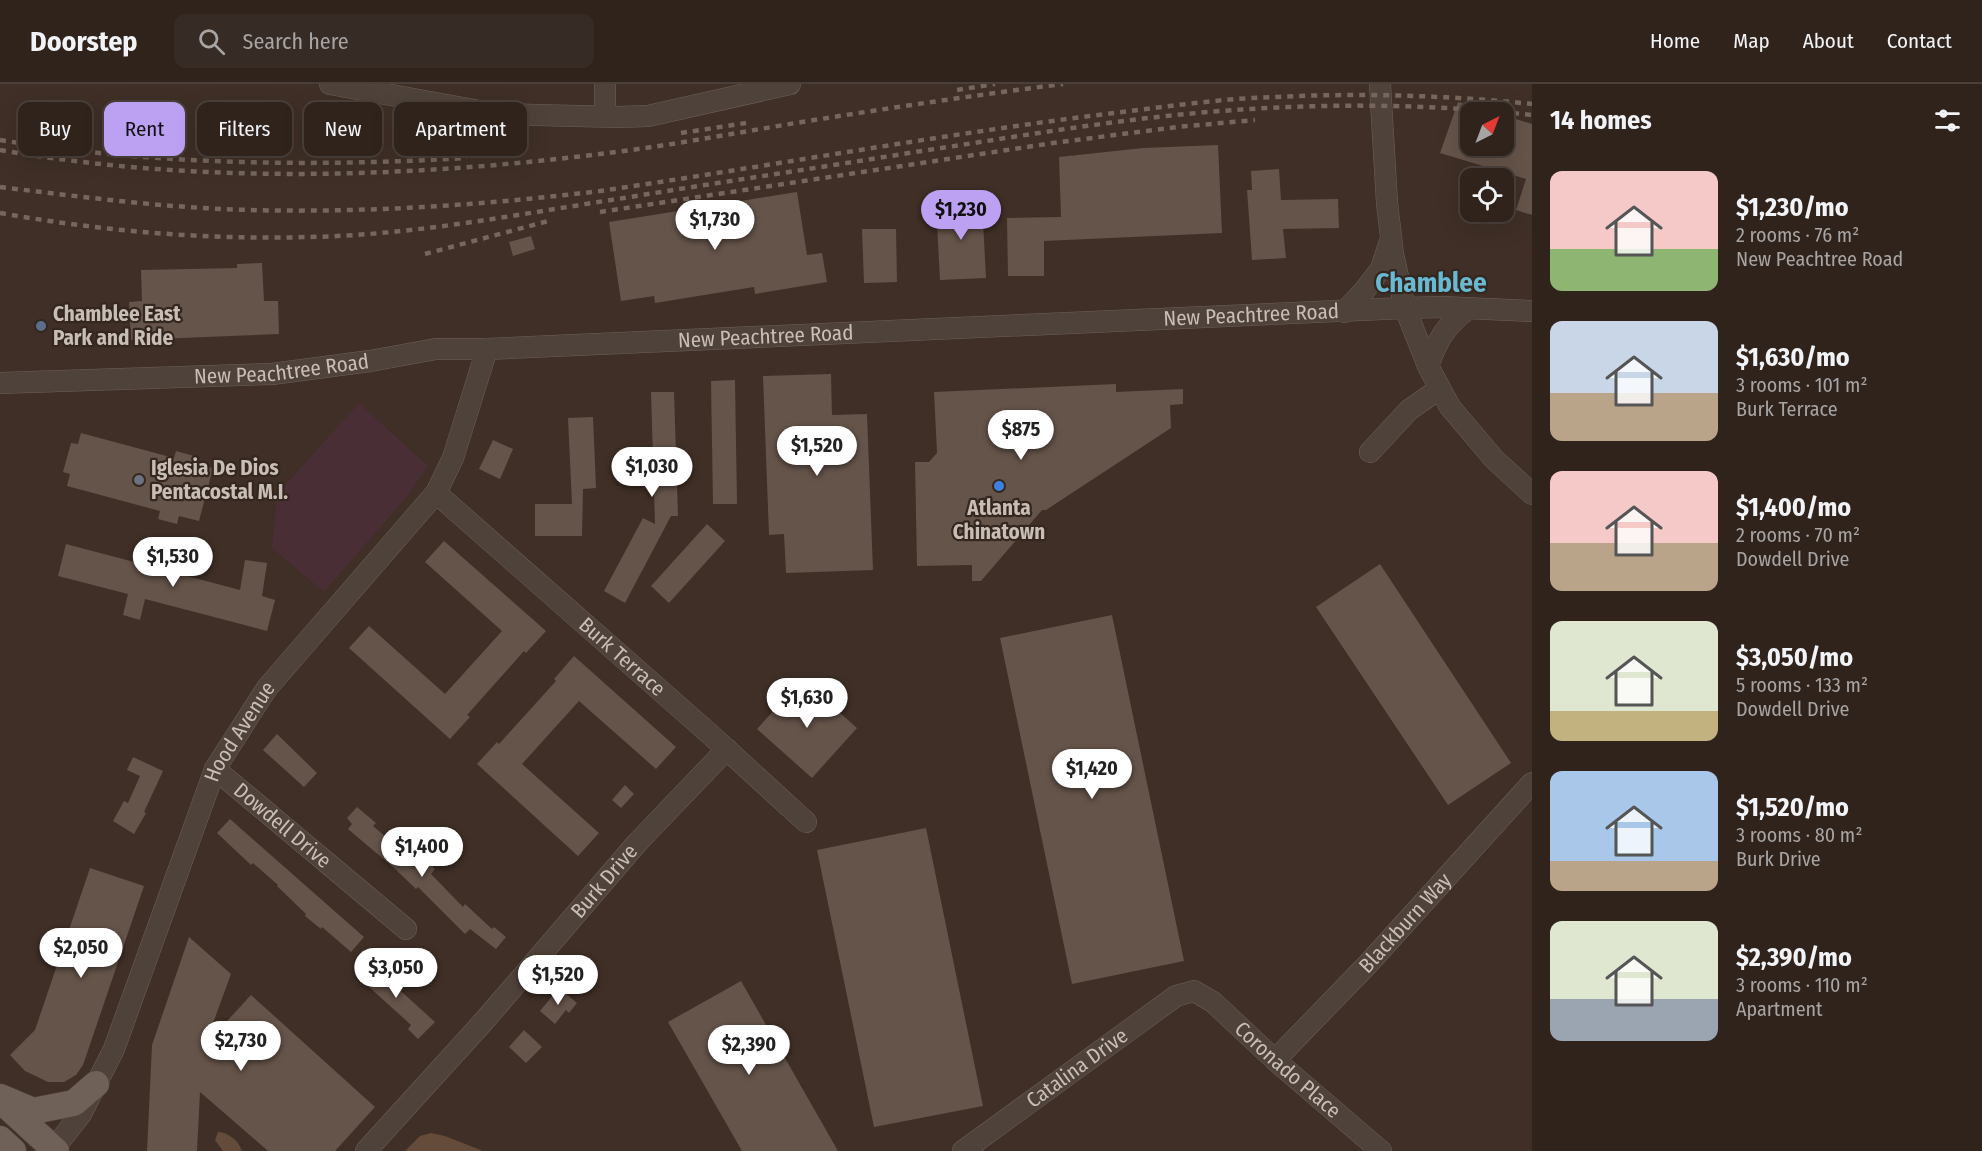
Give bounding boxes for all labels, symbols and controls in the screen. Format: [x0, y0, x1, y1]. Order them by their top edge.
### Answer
search box [174, 14, 594, 68]
text: Doorstep [30, 25, 138, 58]
icon: search [195, 25, 228, 58]
text: Search here [243, 28, 349, 55]
text: Home [1650, 28, 1700, 54]
text: Map [1733, 28, 1770, 54]
text: About [1803, 28, 1854, 54]
text: Contact [1887, 28, 1952, 54]
chip: Buy [18, 102, 92, 156]
chip: Rent [104, 102, 185, 156]
chip: Filters [197, 102, 292, 156]
chip: New [304, 102, 382, 156]
chip: Apartment [394, 102, 527, 156]
north arrow [1460, 102, 1514, 156]
map controls [1460, 102, 1514, 222]
icon: filters [1931, 104, 1964, 137]
text: 14 homes [1550, 105, 1652, 136]
button: locate [1460, 168, 1514, 222]
pin: $1,230 [912, 190, 1010, 241]
text: $1,230/mo [1736, 192, 1849, 223]
icon: home [1598, 195, 1670, 267]
text: $1,230 [935, 197, 987, 221]
pin: $1,730 [666, 200, 764, 251]
text: $1,730 [689, 207, 741, 231]
text: 2 rooms · 76 m² [1736, 223, 1859, 247]
text: New Peachtree Road [1736, 247, 1903, 271]
district label: Chamblee [1375, 267, 1487, 299]
street label: New Peachtree Road [1163, 298, 1339, 332]
place label: Chamblee East Park and Ride [53, 301, 181, 351]
marker: Chamblee East Park and Ride [34, 319, 48, 333]
street label: New Peachtree Road [677, 320, 854, 353]
text: $1,630/mo [1736, 342, 1850, 373]
icon: home [1598, 345, 1670, 417]
street label: New Peachtree Road [194, 348, 371, 390]
text: 3 rooms · 101 m² [1736, 373, 1867, 397]
text: Burk Terrace [1736, 397, 1838, 421]
pin: $875 [985, 410, 1057, 461]
text: $875 [1002, 417, 1040, 441]
pin: $1,520 [768, 426, 866, 477]
text: $1,520 [791, 433, 843, 457]
pin: $1,030 [603, 447, 701, 498]
text: $1,030 [625, 454, 679, 478]
place label: Iglesia De Dios Pentacostal M.I. [151, 455, 288, 505]
marker: Iglesia De Dios Pentacostal M.I. [132, 473, 146, 487]
marker: Atlanta Chinatown [992, 479, 1006, 493]
text: $1,400/mo [1736, 492, 1851, 523]
place label: Atlanta Chinatown [953, 495, 1045, 545]
icon: home [1598, 495, 1670, 567]
text: 2 rooms · 70 m² [1736, 523, 1860, 547]
pin: $1,530 [124, 537, 222, 588]
text: $1,530 [147, 544, 199, 568]
text: Dowdell Drive [1736, 547, 1849, 571]
street label: Burk Terrace [573, 612, 671, 702]
text: $3,050/mo [1736, 642, 1853, 673]
icon: home [1598, 645, 1670, 717]
text: 5 rooms · 133 m² [1736, 673, 1868, 697]
street label: Hood Avenue [198, 676, 280, 785]
pin: $1,630 [758, 678, 856, 729]
text: $1,630 [781, 685, 833, 709]
text: Dowdell Drive [1736, 697, 1849, 721]
pin: $1,420 [1043, 749, 1141, 800]
text: $1,420 [1066, 756, 1118, 780]
street label: Dowdell Drive [228, 777, 336, 874]
text: $1,520/mo [1736, 792, 1849, 823]
icon: home [1598, 795, 1670, 867]
text: 3 rooms · 80 m² [1736, 823, 1862, 847]
pin: $1,400 [373, 827, 471, 878]
text: $1,400 [395, 834, 449, 858]
street label: Burk Drive [565, 839, 643, 923]
text: Burk Drive [1736, 847, 1821, 871]
street label: Blackburn Way [1353, 867, 1458, 979]
pin: $2,050 [32, 928, 130, 979]
text: $2,050 [54, 935, 108, 959]
text: $2,390/mo [1736, 942, 1852, 973]
icon: home [1598, 945, 1670, 1017]
pin: $3,050 [347, 948, 445, 999]
text: $3,050 [368, 955, 424, 979]
pin: $1,520 [509, 955, 607, 1006]
text: $1,520 [532, 962, 584, 986]
text: 3 rooms · 110 m² [1736, 973, 1868, 997]
text: Apartment [1736, 997, 1823, 1021]
street label: Coronado Place [1229, 1016, 1346, 1124]
pin: $2,730 [192, 1021, 290, 1072]
street label: Catalina Drive [1021, 1022, 1133, 1114]
pin: $2,390 [700, 1025, 798, 1076]
text: $2,730 [215, 1028, 267, 1052]
text: $2,390 [722, 1032, 776, 1056]

